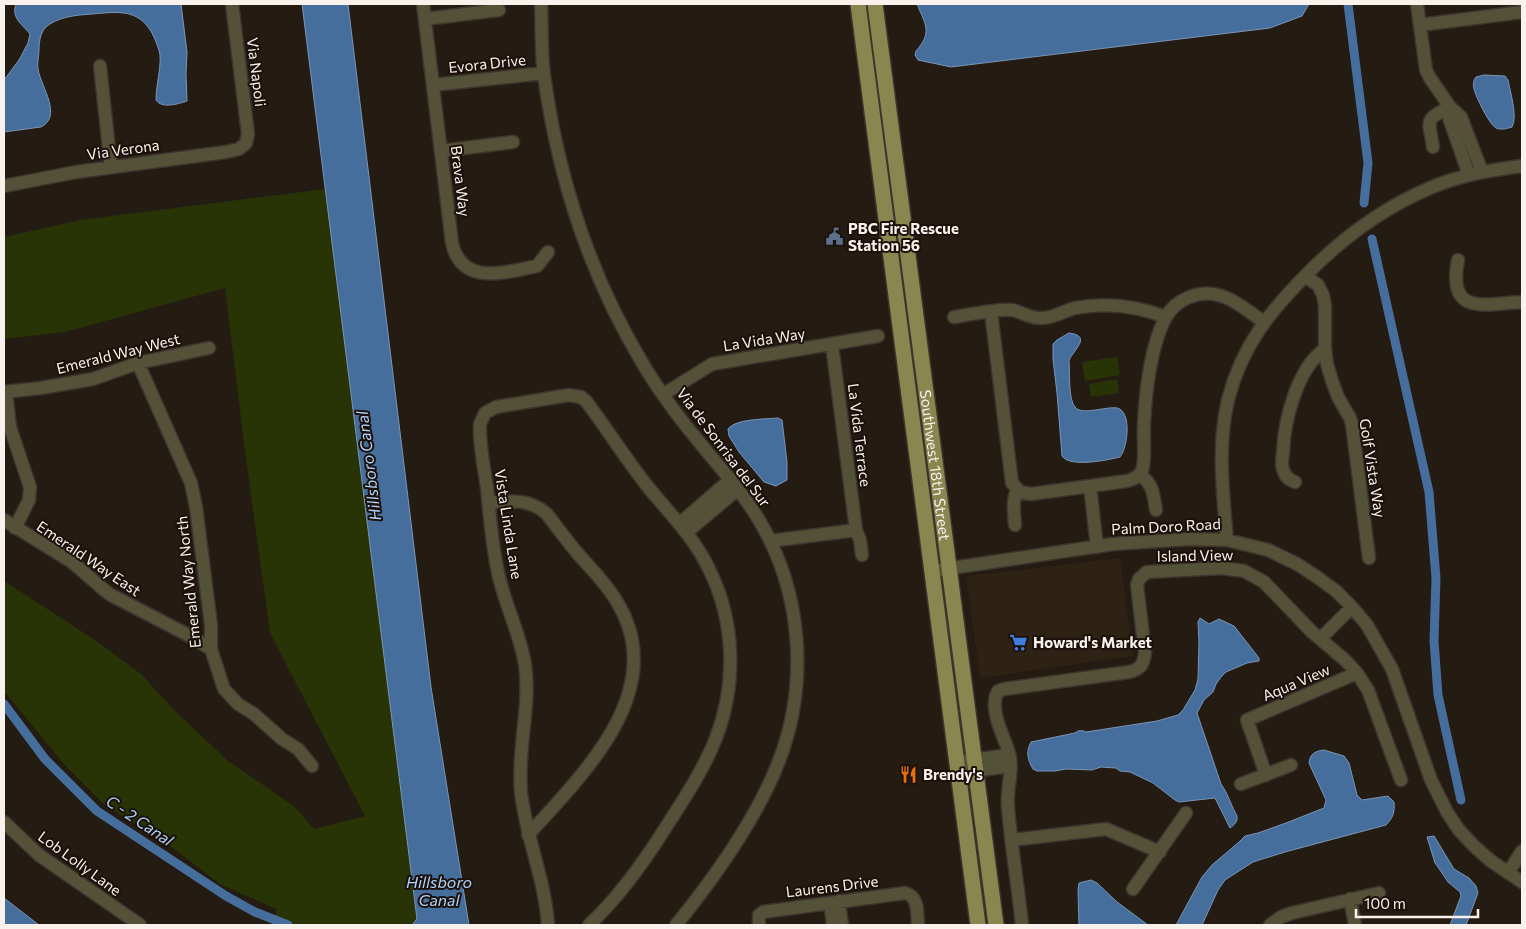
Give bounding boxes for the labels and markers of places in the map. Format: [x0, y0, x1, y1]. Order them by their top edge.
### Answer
place label: PBC Fire Rescue Station 56 [848, 219, 959, 254]
public building icon: PBC Fire Rescue Station 56 [824, 227, 844, 247]
supermarket icon: Howard's Market [1009, 632, 1029, 652]
place label: Howard's Market [1033, 633, 1152, 651]
restaurant icon: Brendy's [899, 764, 919, 784]
place label: Brendy's [923, 765, 983, 783]

